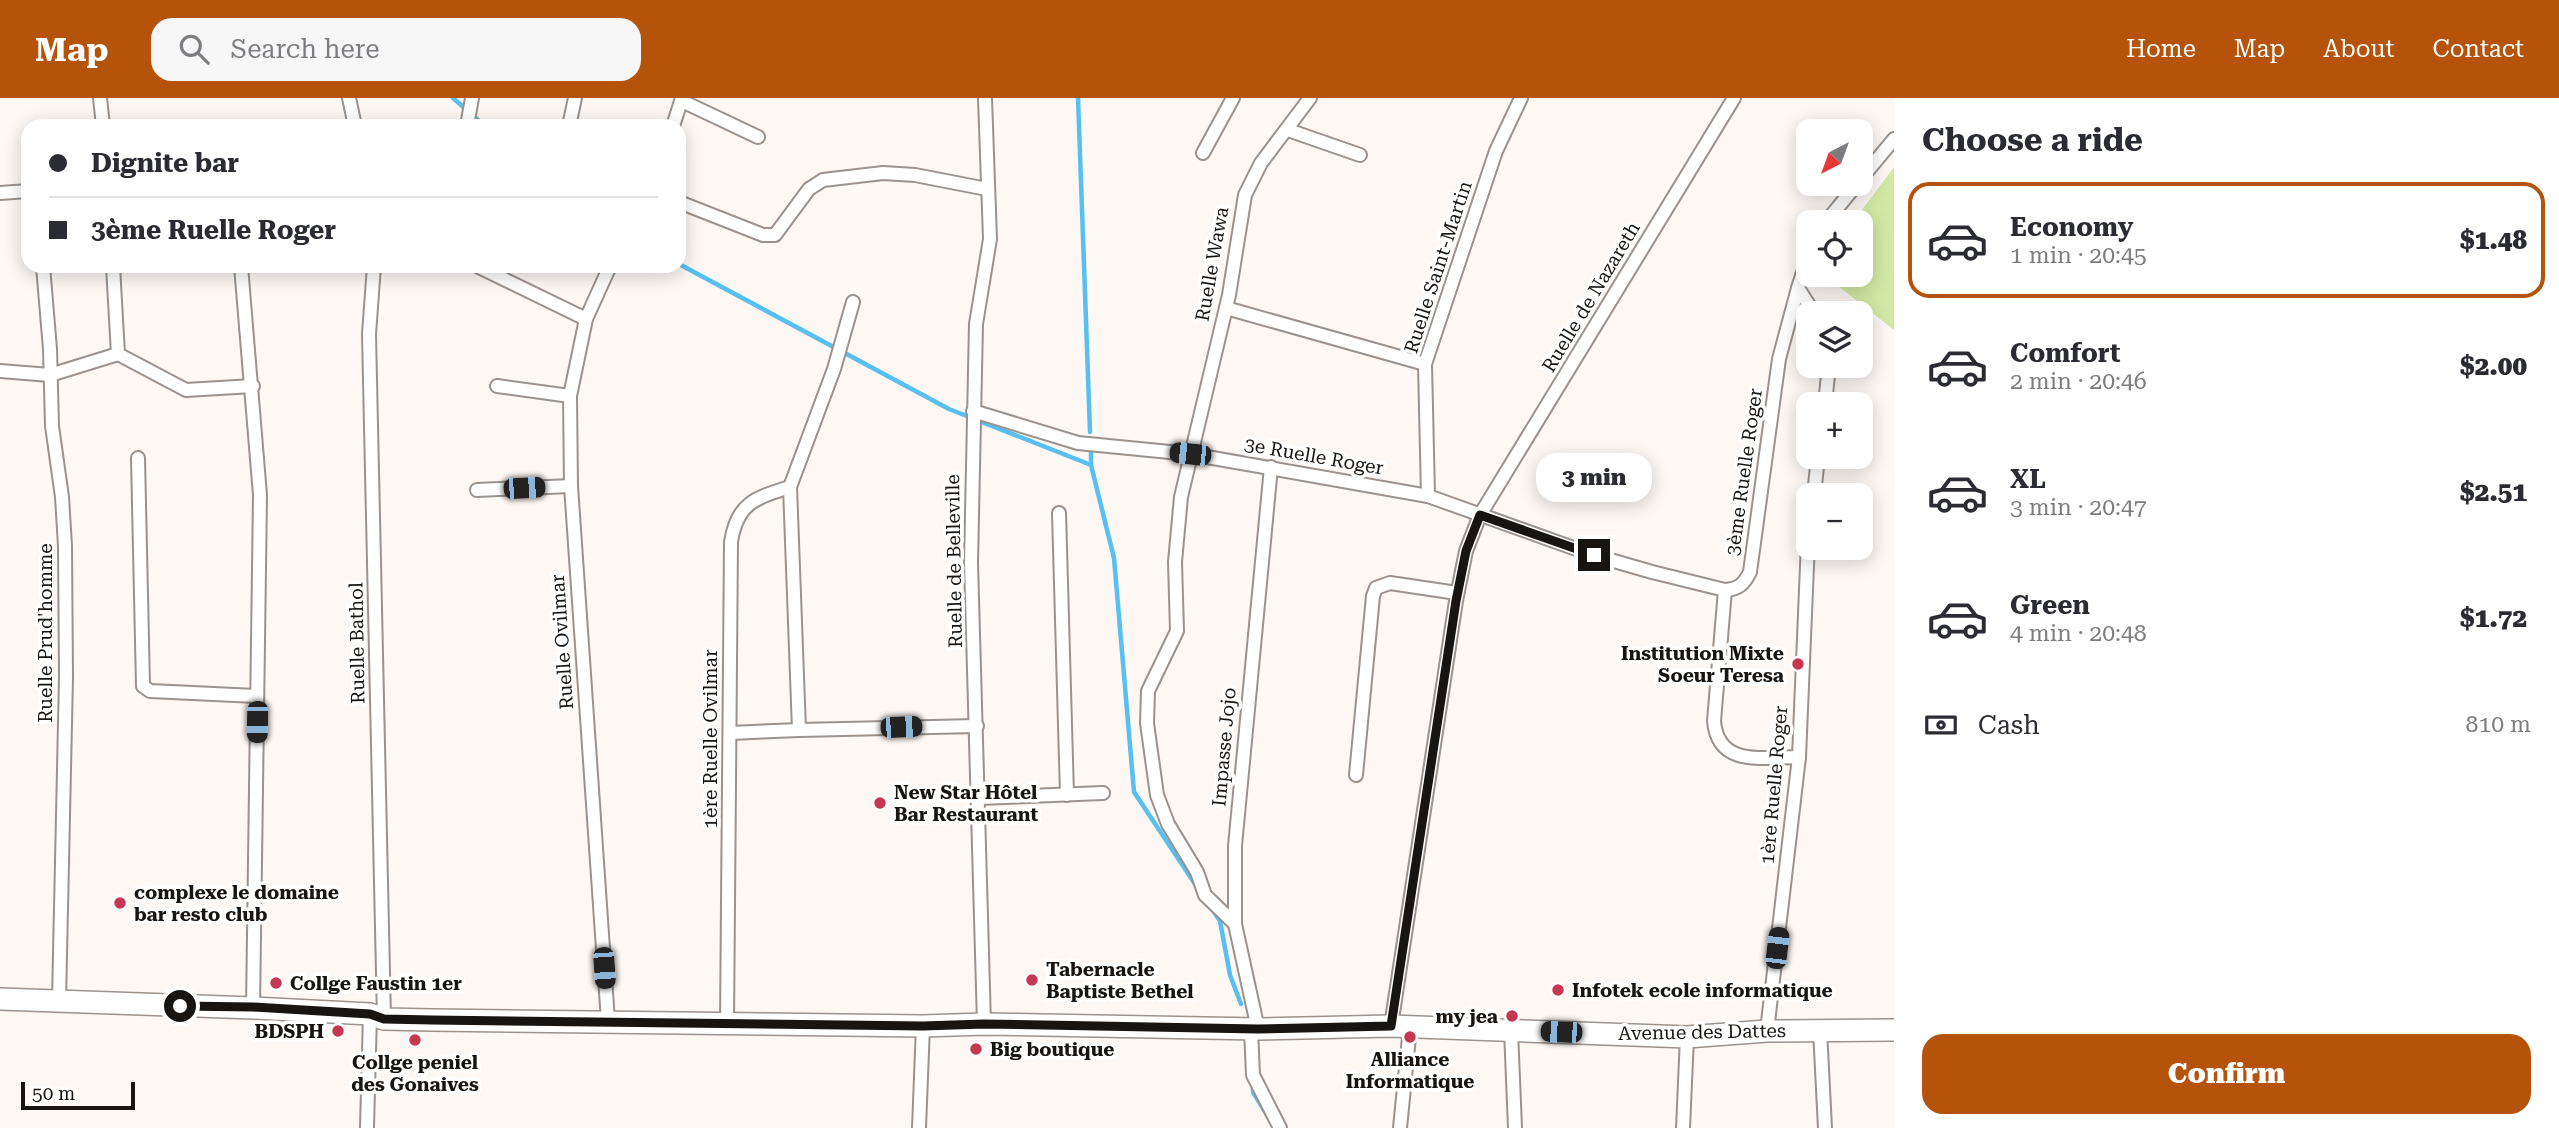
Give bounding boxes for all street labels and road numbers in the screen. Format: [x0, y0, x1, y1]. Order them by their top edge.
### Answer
street label: Ruelle Saint-Martin [1399, 178, 1477, 356]
street label: Ruelle Wawa [1191, 204, 1234, 323]
street label: Ruelle de Nazareth [1537, 218, 1645, 376]
street label: 3ème Ruelle Roger [1721, 387, 1767, 557]
street label: 3e Ruelle Roger [1243, 432, 1386, 480]
street label: Ruelle de Belleville [941, 474, 967, 648]
street label: Ruelle Prud'homme [34, 543, 57, 723]
street label: Ruelle Ovilmar [546, 573, 578, 710]
street label: Ruelle Bathol [344, 582, 370, 704]
street label: 1ère Ruelle Ovilmar [699, 649, 722, 829]
street label: Impasse Jojo [1207, 686, 1241, 808]
street label: 1ère Ruelle Roger [1756, 705, 1792, 865]
street label: Avenue des Dattes [1618, 1019, 1786, 1045]

